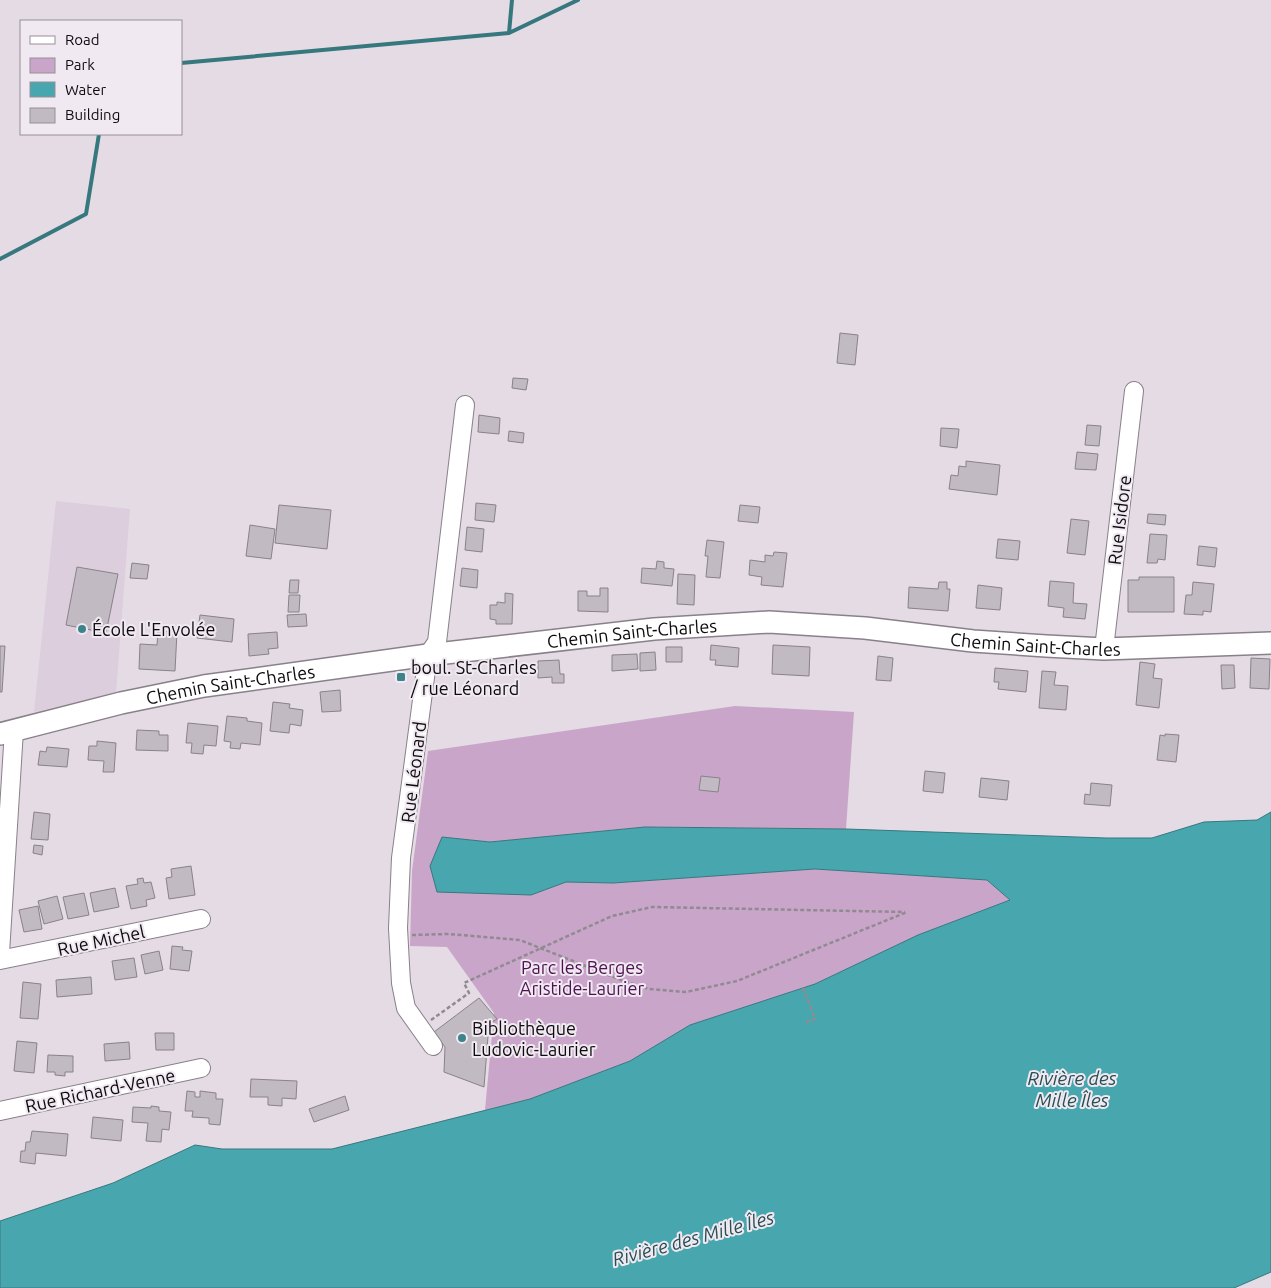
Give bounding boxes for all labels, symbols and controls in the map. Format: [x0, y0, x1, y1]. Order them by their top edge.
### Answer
legend [20, 20, 182, 135]
text: Road [65, 31, 100, 48]
text: Park [65, 56, 95, 73]
text: Water [65, 81, 106, 98]
text: Building [65, 106, 120, 123]
street label: Rue Isidore [1104, 474, 1134, 566]
street label: Chemin Saint-Charles [546, 615, 718, 651]
place label: École L'Envolée [92, 618, 215, 639]
marker: École L'Envolée [76, 623, 88, 635]
street label: Chemin Saint-Charles [949, 628, 1121, 659]
place label: boul. St-Charles / rue Léonard [410, 657, 537, 698]
street label: Chemin Saint-Charles [144, 661, 316, 708]
marker: boul. St-Charles / rue Léonard [395, 671, 407, 683]
street label: Rue Léonard [397, 720, 429, 824]
street label: Rue Michel [55, 921, 147, 959]
park label: Parc les Berges Aristide-Laurier [520, 957, 644, 998]
place label: Bibliothèque Ludovic-Laurier [472, 1018, 596, 1059]
marker: Bibliothèque Ludovic-Laurier [456, 1032, 468, 1044]
street label: Rue Richard-Venne [23, 1064, 177, 1116]
water label: Rivière des Mille Îles [1027, 1067, 1117, 1111]
water label: Rivière des Mille Îles [610, 1206, 776, 1270]

